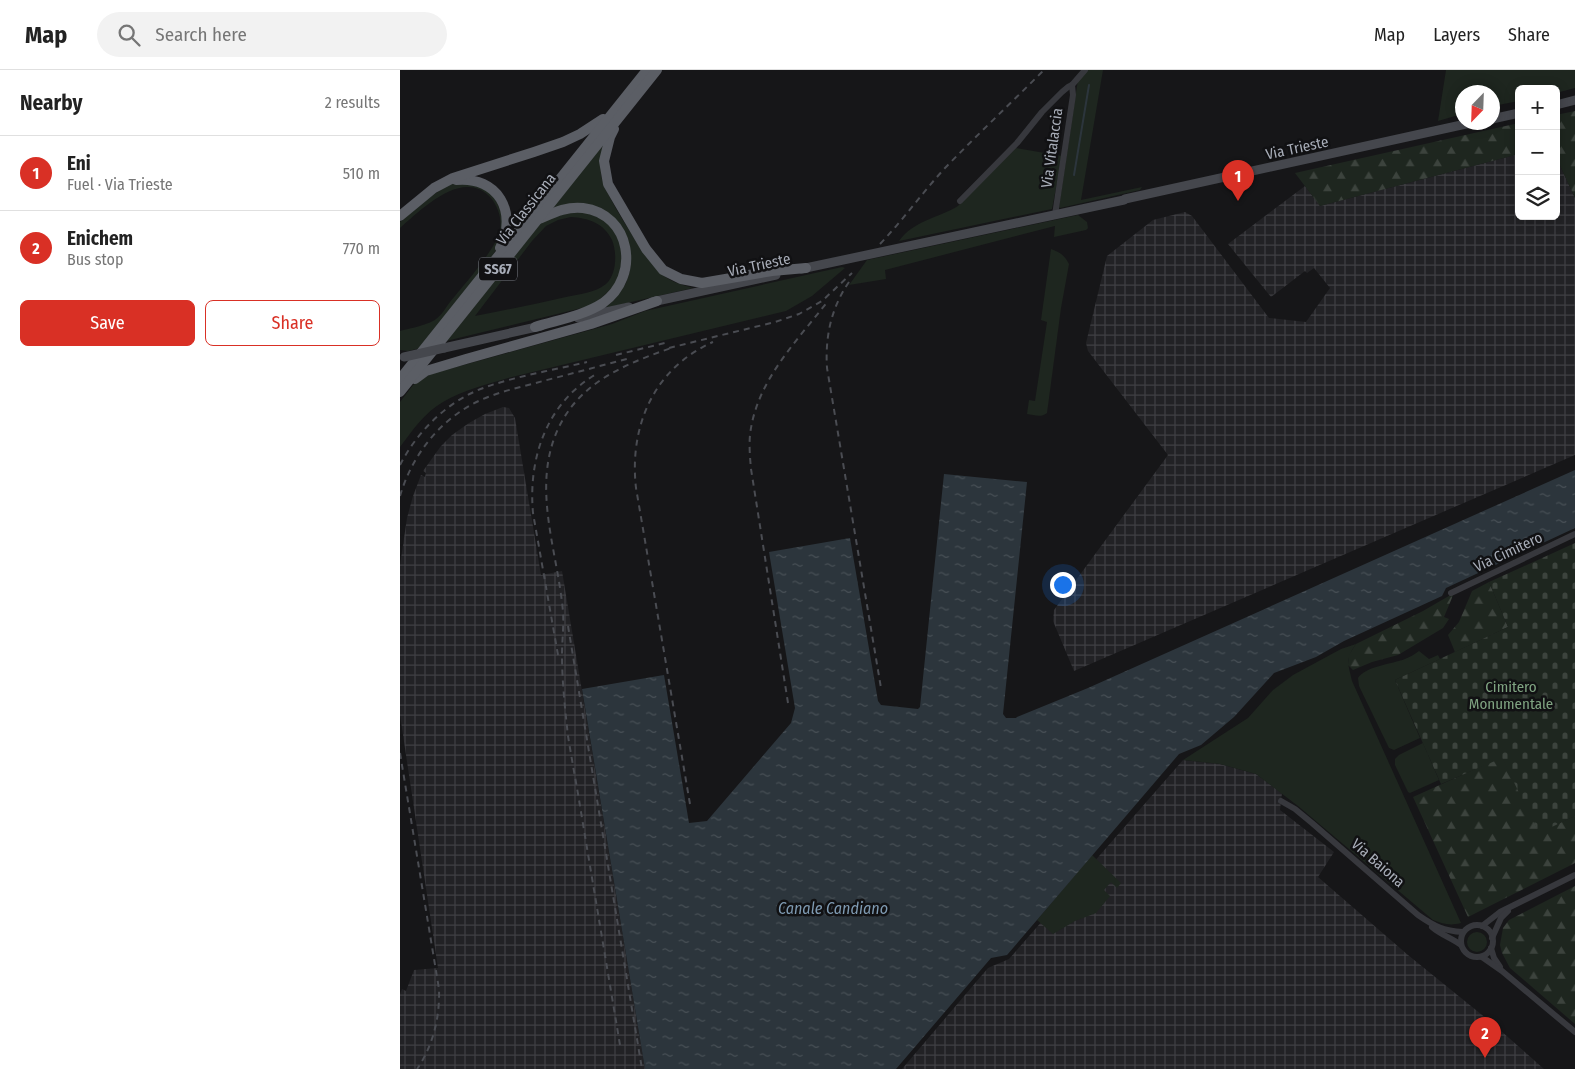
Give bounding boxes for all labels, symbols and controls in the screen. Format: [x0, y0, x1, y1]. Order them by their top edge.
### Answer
search box [97, 12, 447, 57]
text: Map [25, 21, 67, 49]
icon: search [115, 21, 143, 49]
text: Search here [155, 23, 247, 46]
text: Map [1374, 24, 1405, 46]
text: Layers [1433, 24, 1480, 46]
text: Share [1508, 24, 1550, 46]
north arrow [1455, 85, 1500, 130]
map controls [1515, 85, 1560, 220]
button: + [1515, 85, 1560, 130]
text: Nearby [20, 90, 82, 116]
text: 2 results [325, 93, 380, 112]
street label: Via Vitalaccia [1037, 107, 1067, 189]
button: − [1515, 130, 1560, 175]
street label: Via Trieste [1264, 133, 1330, 163]
text: Eni [67, 152, 91, 175]
pin: 1 [1222, 160, 1254, 201]
text: 1 [33, 164, 39, 183]
text: 510 m [343, 164, 380, 183]
street label: Via Classicana [492, 169, 560, 249]
text: Fuel · Via Trieste [67, 175, 173, 194]
button: layers [1515, 175, 1560, 220]
text: Enichem [67, 227, 133, 250]
text: 2 [32, 239, 40, 258]
text: 770 m [343, 239, 380, 258]
text: Bus stop [67, 250, 123, 269]
street label: Via Trieste [726, 250, 792, 280]
road number: SS67 [479, 258, 517, 280]
button: Save [20, 300, 195, 346]
button: Share [205, 300, 380, 346]
street label: Via Cimitero [1471, 528, 1545, 576]
your location [1050, 572, 1076, 598]
park label: Cimitero Monumentale [1469, 678, 1553, 713]
street label: Via Baiona [1348, 835, 1408, 891]
water label: Canale Candiano [778, 899, 888, 918]
pin: 2 [1469, 1017, 1501, 1058]

